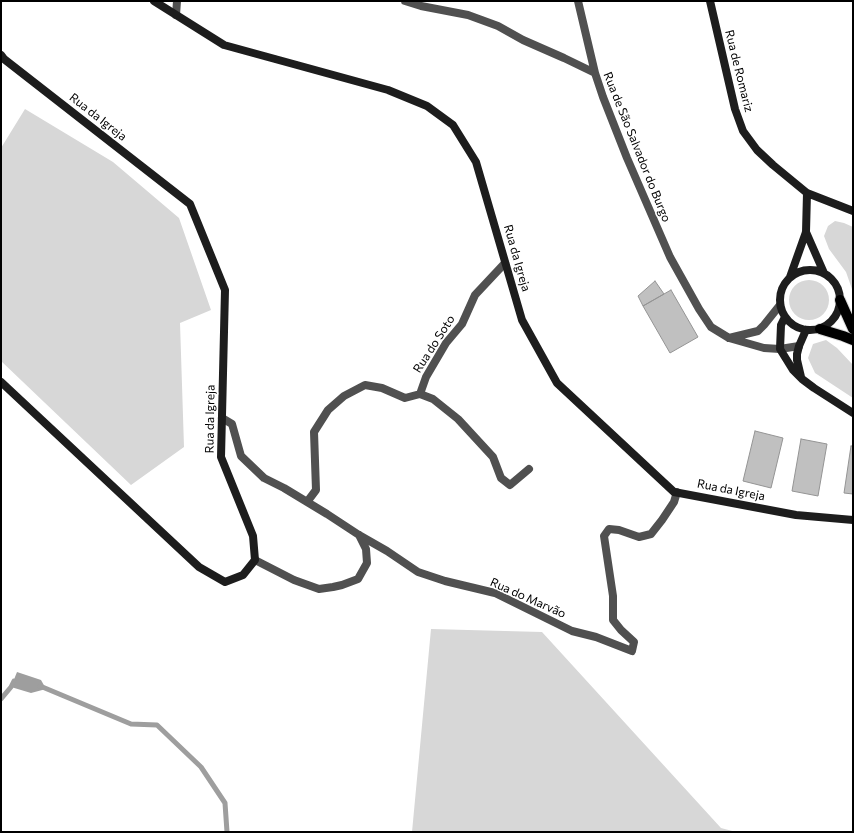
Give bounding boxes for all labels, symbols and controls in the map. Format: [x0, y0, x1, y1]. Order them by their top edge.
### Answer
street label: Rua de Romariz [722, 28, 756, 114]
street label: Rua de São Salvador do Burgo [600, 70, 674, 224]
street label: Rua da Igreja [66, 90, 130, 144]
street label: Rua da Igreja [501, 223, 533, 293]
street label: Rua do Soto [410, 312, 458, 376]
street label: Rua da Igreja [202, 384, 218, 454]
street label: Rua da Igreja [696, 476, 766, 504]
street label: Rua do Marvão [488, 575, 568, 621]

